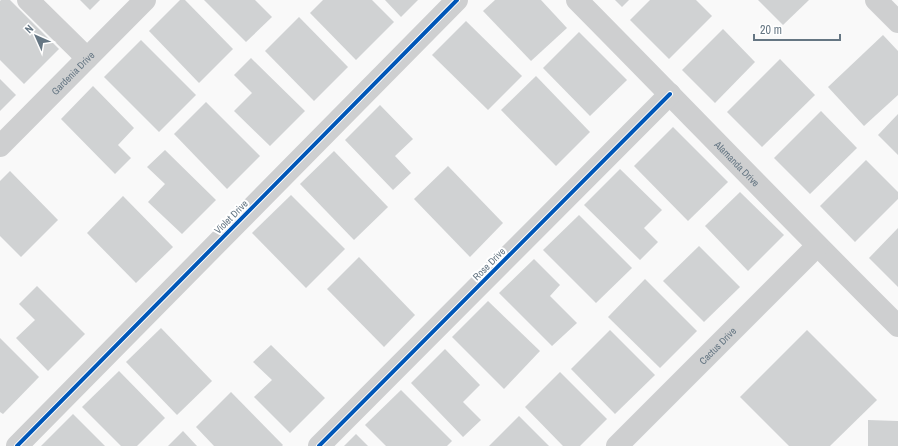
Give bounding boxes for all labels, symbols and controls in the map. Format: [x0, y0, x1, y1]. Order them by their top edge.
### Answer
north arrow [16, 16, 56, 56]
scale bar [754, 16, 840, 42]
text: N [22, 22, 36, 36]
text: 20 m [760, 22, 782, 38]
street label: Gardenia Drive [48, 48, 97, 97]
street label: Alamanda Drive [711, 137, 763, 189]
street label: Violet Drive [211, 197, 251, 237]
street label: Rose Drive [470, 245, 508, 283]
street label: Cactus Drive [696, 324, 739, 367]

